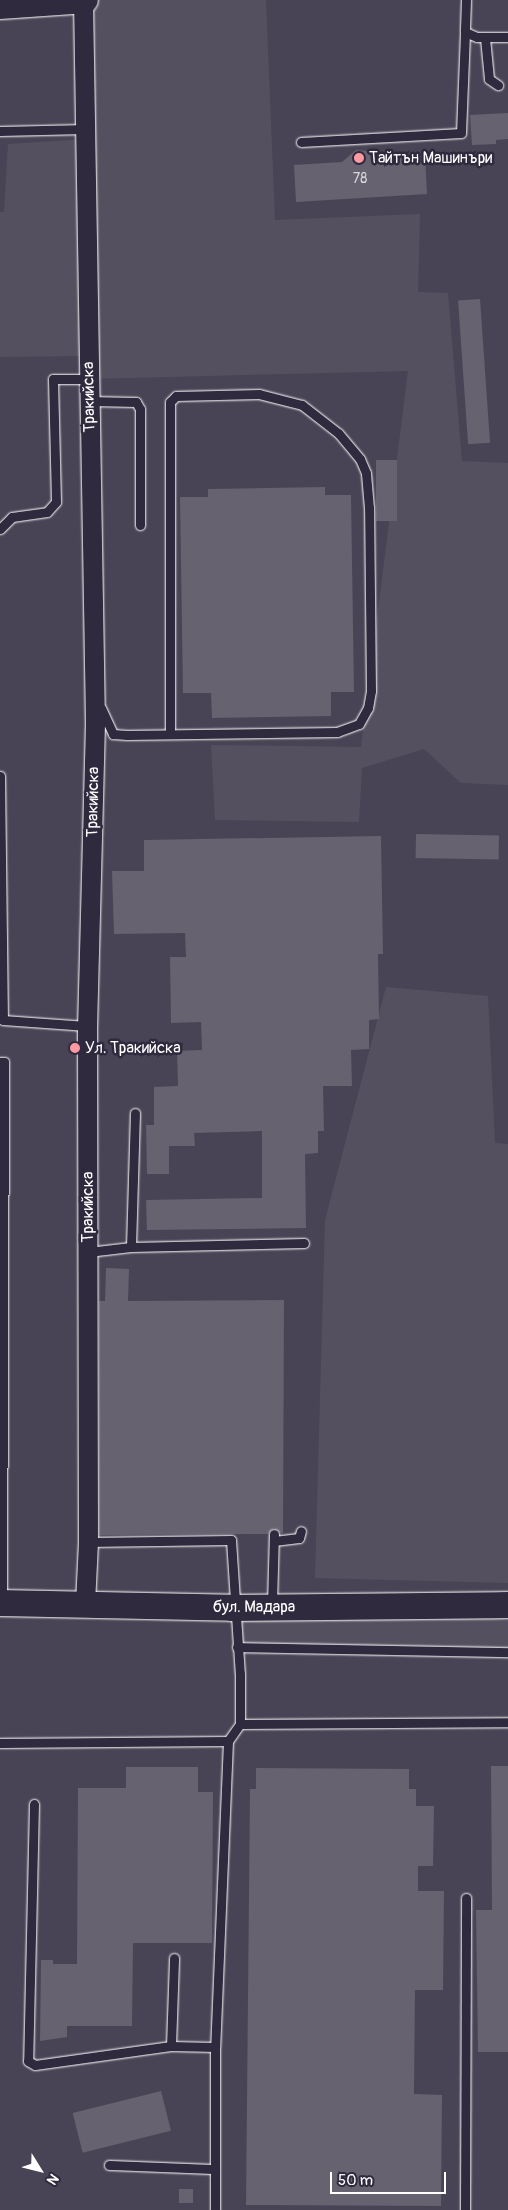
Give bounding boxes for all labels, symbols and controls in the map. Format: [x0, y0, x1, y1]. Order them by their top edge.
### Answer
place label: Тайтън Машинъри [369, 148, 492, 168]
marker: Тайтън Машинъри [353, 152, 365, 164]
house number: 78 [353, 171, 367, 187]
street label: Тракийска [79, 361, 99, 433]
street label: Тракийска [83, 766, 103, 838]
place label: Ул. Тракийска [85, 1038, 181, 1058]
marker: Ул. Тракийска [69, 1042, 81, 1054]
street label: Тракийска [78, 1172, 98, 1242]
street label: бул. Мадара [213, 1597, 295, 1617]
north arrow [15, 2145, 65, 2195]
scale bar [333, 2162, 449, 2194]
text: N [43, 2170, 62, 2188]
text: 50 m [338, 2171, 373, 2190]

